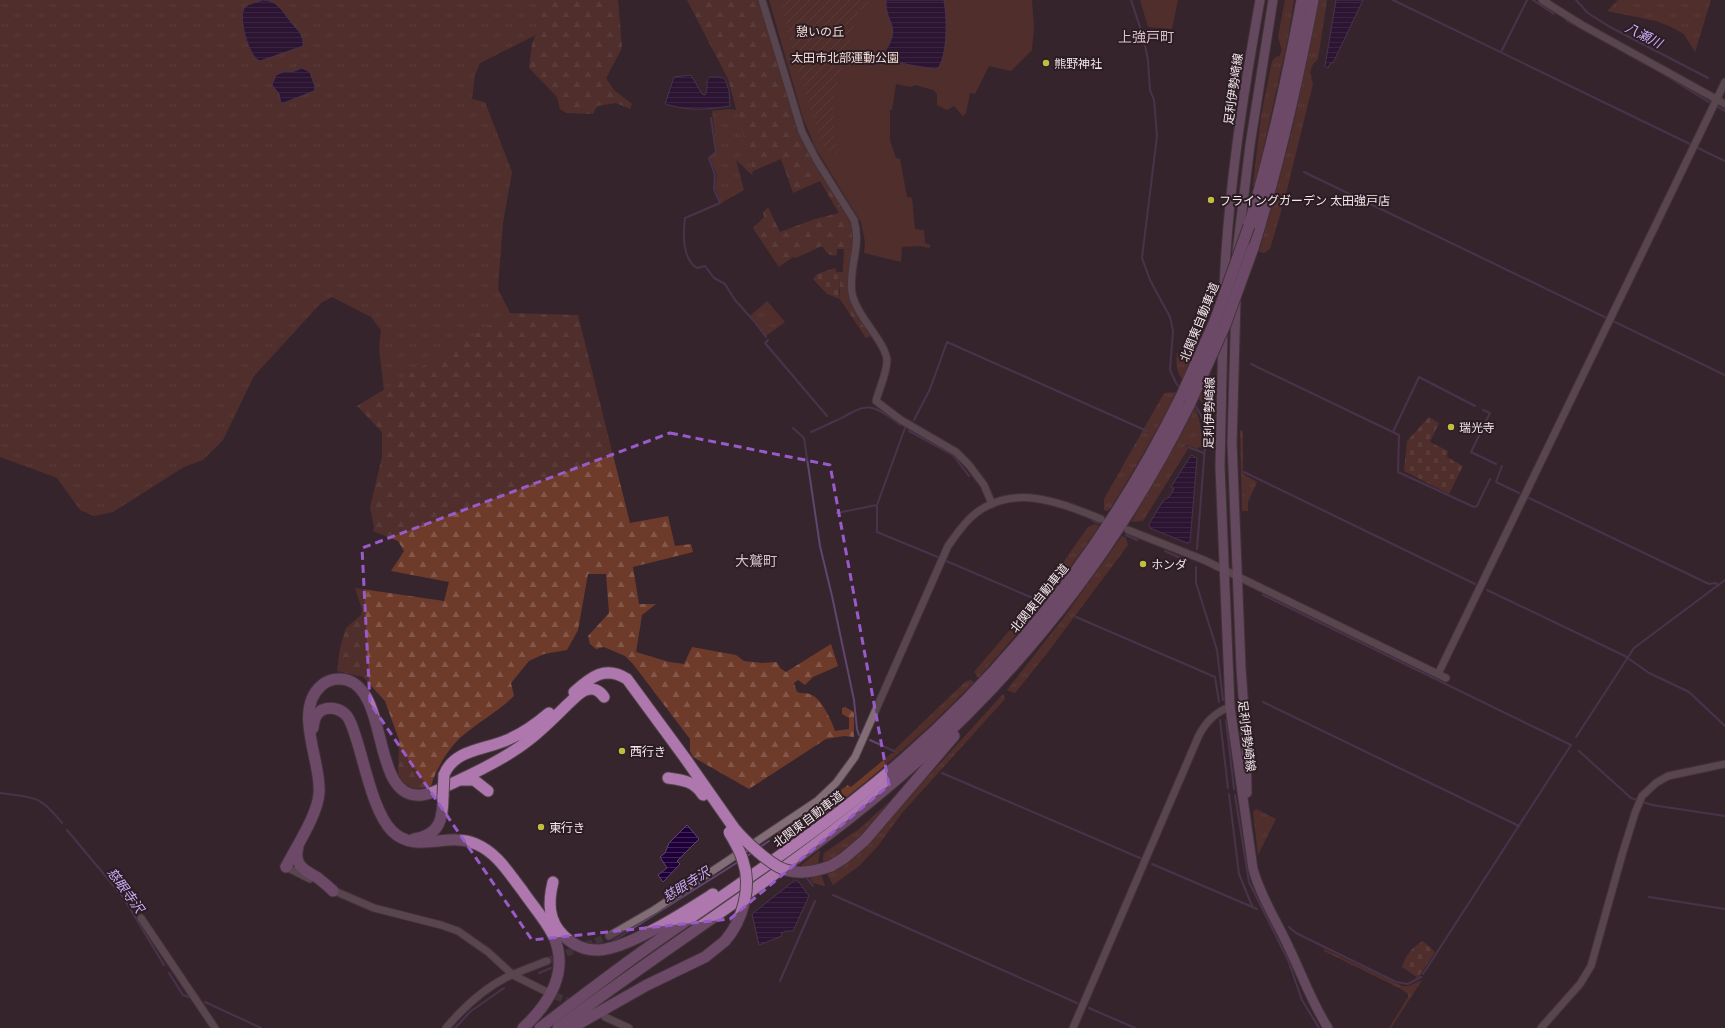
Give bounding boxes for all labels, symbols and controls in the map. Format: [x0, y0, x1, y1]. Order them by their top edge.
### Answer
water label: 八瀬川 [1623, 19, 1667, 52]
park label: 憩いの丘 [796, 24, 844, 39]
district label: 上強戸町 [1118, 28, 1174, 45]
park label: 太田市北部運動公園 [791, 50, 899, 65]
street label: 足利伊勢崎線 [1221, 52, 1245, 126]
place label: 熊野神社 [1054, 56, 1102, 71]
marker: 熊野神社 [1041, 58, 1051, 68]
place label: フライングガーデン 太田強戸店 [1219, 193, 1390, 208]
marker: フライングガーデン 太田強戸店 [1206, 195, 1216, 205]
street label: 北関東自動車道 [1176, 280, 1222, 364]
street label: 足利伊勢崎線 [1201, 377, 1217, 449]
place label: 瑞光寺 [1459, 420, 1495, 435]
marker: 瑞光寺 [1446, 422, 1456, 432]
district label: 大鷲町 [735, 552, 777, 569]
place label: ホンダ [1151, 557, 1187, 572]
marker: ホンダ [1138, 559, 1148, 569]
street label: 北関東自動車道 [1007, 561, 1071, 635]
street label: 足利伊勢崎線 [1235, 699, 1259, 773]
place label: 西行き [630, 744, 666, 759]
marker: 西行き [617, 746, 627, 756]
street label: 北関東自動車道 [770, 788, 846, 850]
place label: 東行き [549, 820, 585, 835]
marker: 東行き [536, 822, 546, 832]
water label: 慈眼寺沢 [660, 862, 714, 905]
water label: 慈眼寺沢 [104, 864, 149, 917]

